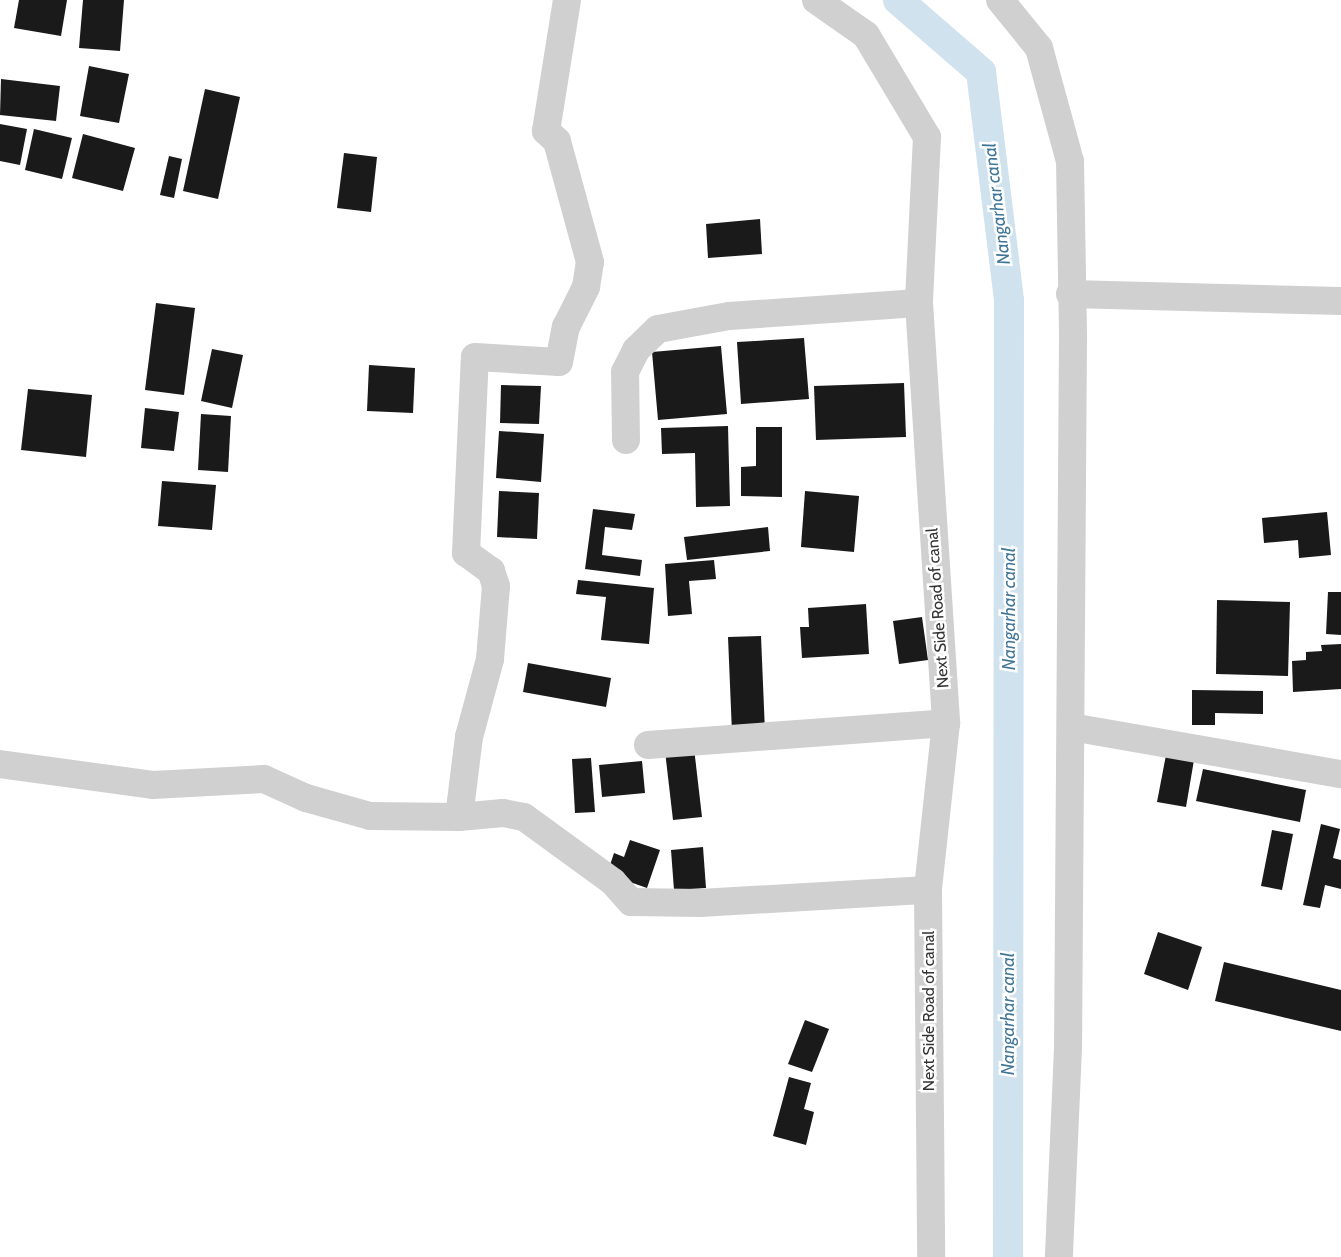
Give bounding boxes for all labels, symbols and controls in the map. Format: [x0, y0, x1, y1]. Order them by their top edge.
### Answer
water label: Nangarhar canal [979, 142, 1015, 266]
street label: Next Side Road of canal [923, 527, 953, 689]
water label: Nangarhar canal [998, 548, 1020, 670]
street label: Next Side Road of canal [919, 931, 939, 1091]
water label: Nangarhar canal [997, 953, 1019, 1075]

